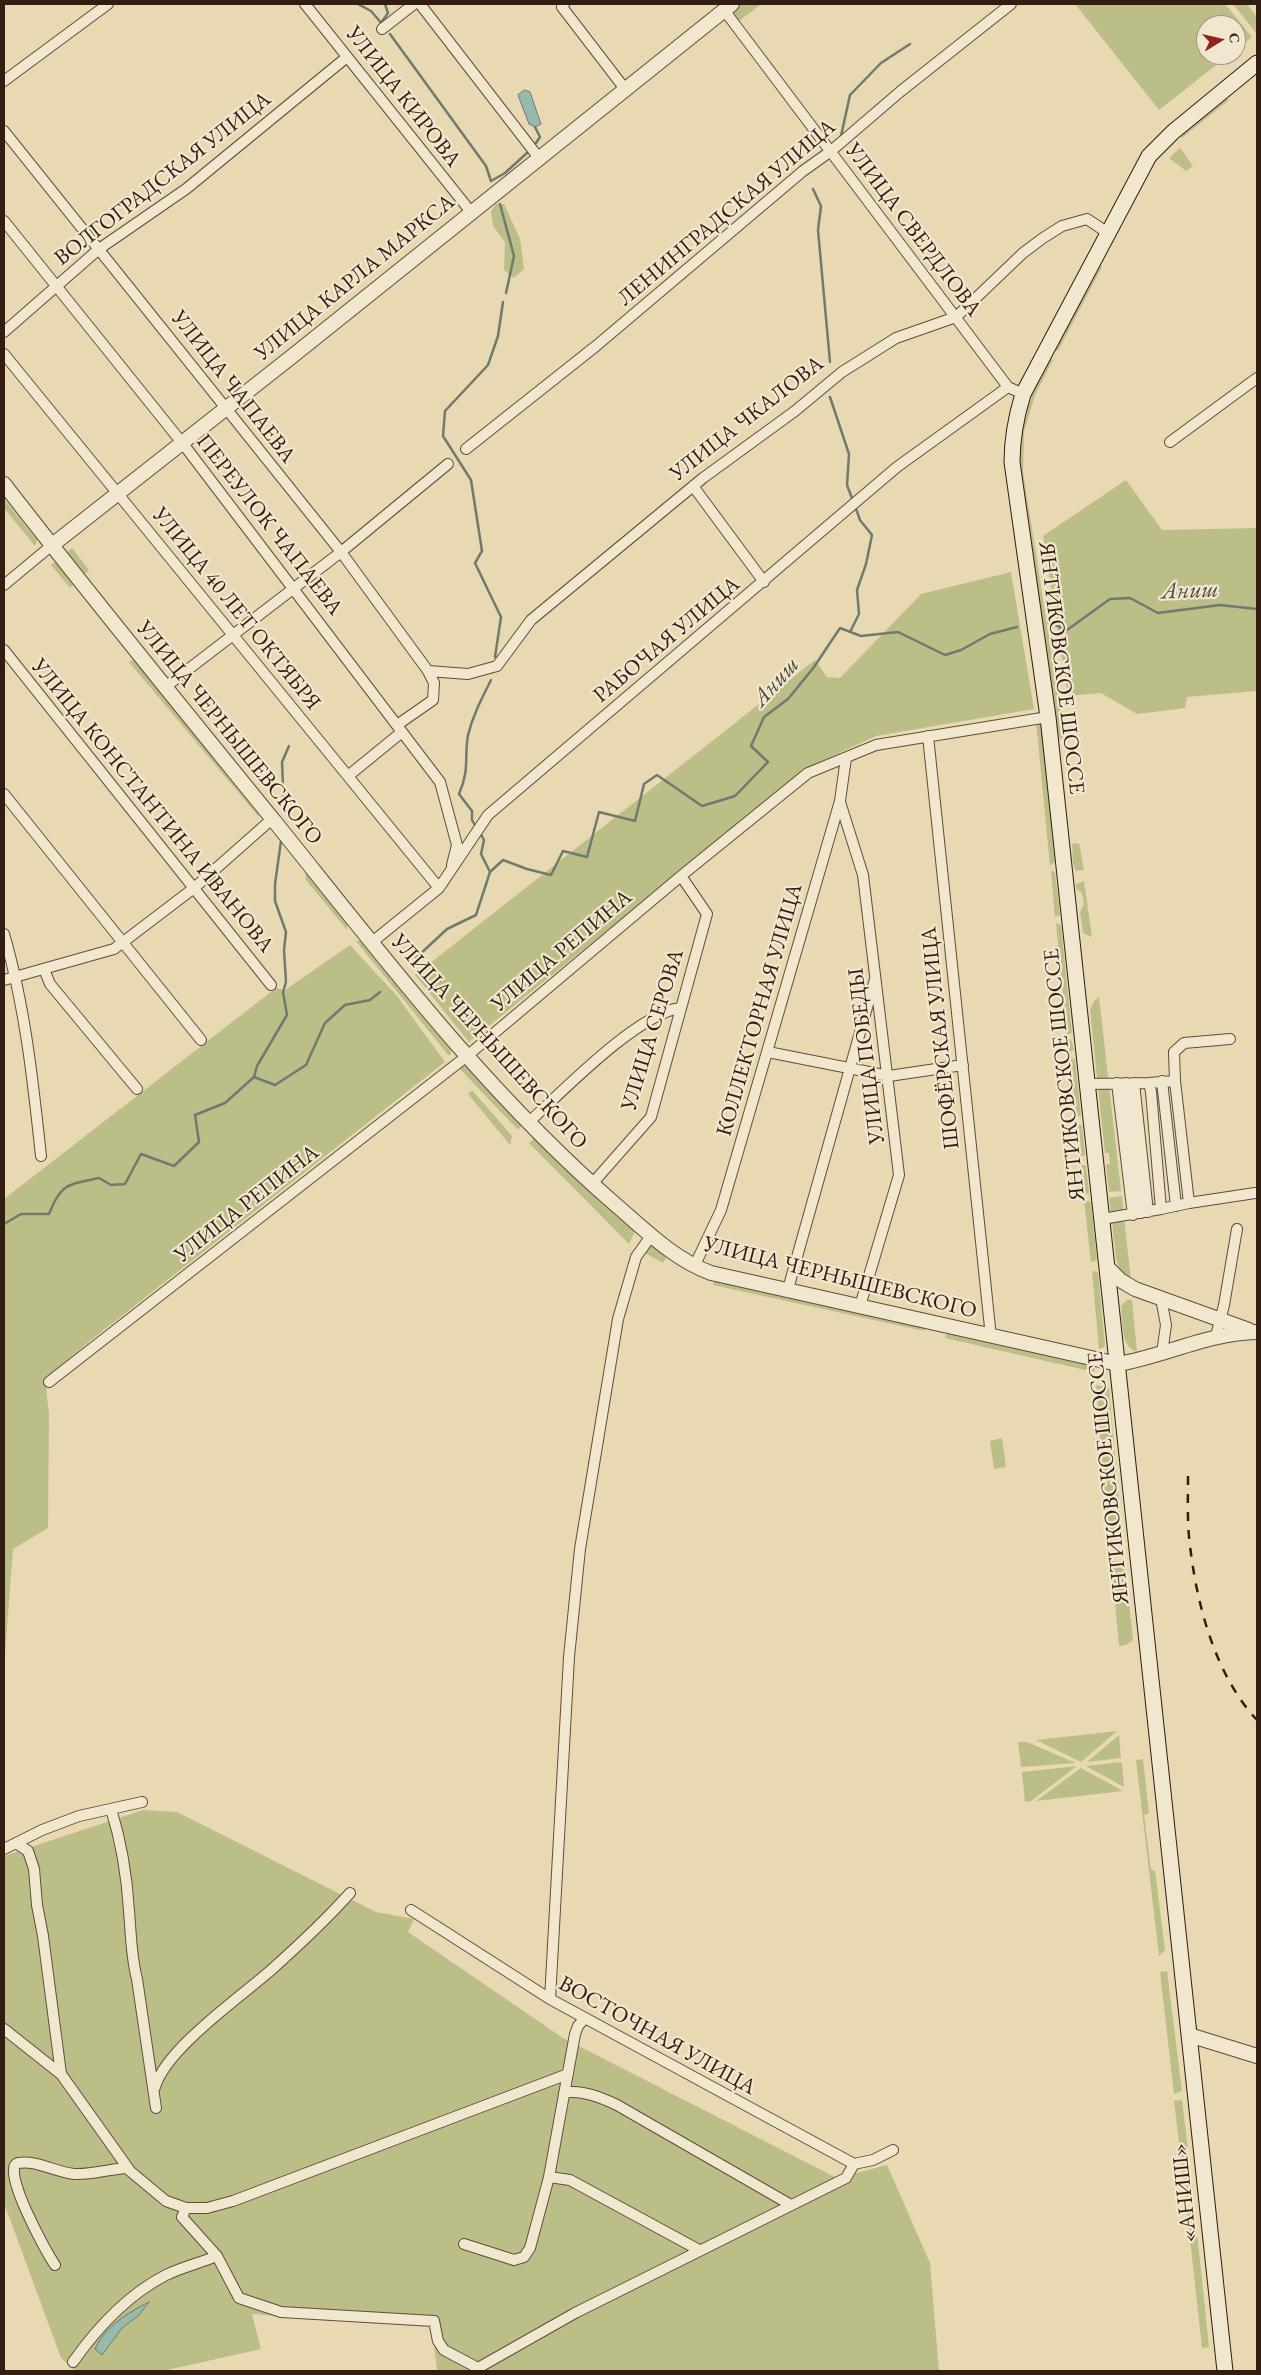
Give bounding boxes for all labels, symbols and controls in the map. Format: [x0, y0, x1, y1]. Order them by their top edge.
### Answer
north arrow [1196, 15, 1246, 65]
street label: УЛИЦА КИРОВА [340, 21, 466, 173]
text: С [1225, 31, 1244, 44]
street label: ВОЛГОГРАДСКАЯ УЛИЦА [50, 86, 276, 272]
street label: ЛЕНИНГРАДСКАЯ УЛИЦА [613, 114, 841, 312]
street label: УЛИЦА СВЕРДЛОВА [839, 138, 987, 322]
street label: УЛИЦА КАРЛА МАРКСА [250, 189, 460, 367]
street label: УЛИЦА ЧАПАЕВА [165, 305, 301, 469]
street label: УЛИЦА ЧКАЛОВА [665, 351, 829, 487]
street label: ПЕРЕУЛОК ЧАПАЕВА [190, 429, 348, 621]
street label: УЛИЦА 40 ЛЕТ ОКТЯБРЯ [146, 502, 326, 716]
street label: ЯНТИКОВСКОЕ ШОССЕ [1032, 540, 1090, 796]
street label: РАБОЧАЯ УЛИЦА [589, 571, 745, 709]
water label: Аниш [1161, 576, 1219, 606]
street label: УЛИЦА ЧЕРНЫШЕВСКОГО [130, 616, 328, 850]
water label: Аниш [746, 651, 806, 713]
street label: УЛИЦА КОНСТАНТИНА ИВАНОВА [25, 654, 279, 958]
street label: КОЛЛЕКТОРНАЯ УЛИЦА [711, 881, 809, 1139]
street label: УЛИЦА РЕПИНА [486, 884, 638, 1018]
street label: ШОФЁРСКАЯ УЛИЦА [916, 925, 966, 1151]
street label: УЛИЦА ЧЕРНЫШЕВСКОГО [385, 929, 593, 1155]
street label: УЛИЦА СЕРОВА [616, 946, 690, 1114]
street label: ЯНТИКОВСКОЕ ШОССЕ [1039, 947, 1091, 1203]
street label: УЛИЦА ПОБЕДЫ [843, 966, 891, 1146]
street label: УЛИЦА РЕПИНА [170, 1139, 324, 1269]
street label: УЛИЦА ЧЕРНЫШЕВСКОГО [701, 1231, 979, 1325]
street label: ЯНТИКОВСКОЕ ШОССЕ [1083, 1350, 1135, 1606]
street label: ВОСТОЧНАЯ УЛИЦА [554, 1971, 760, 2101]
street label: «АНИШ» [1167, 2142, 1203, 2244]

